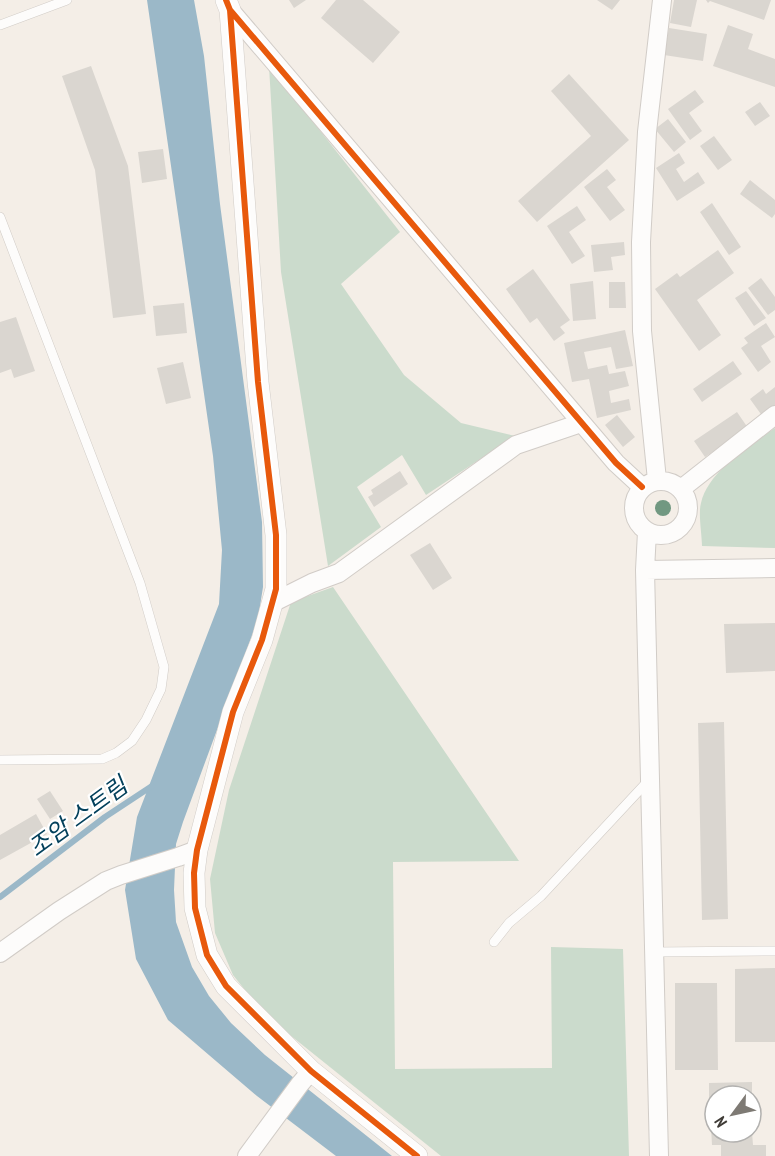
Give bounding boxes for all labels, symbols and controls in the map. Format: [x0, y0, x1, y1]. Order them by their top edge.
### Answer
water label: 조암 스트림 [22, 769, 135, 863]
north arrow [703, 1084, 763, 1144]
text: N [710, 1113, 731, 1131]

